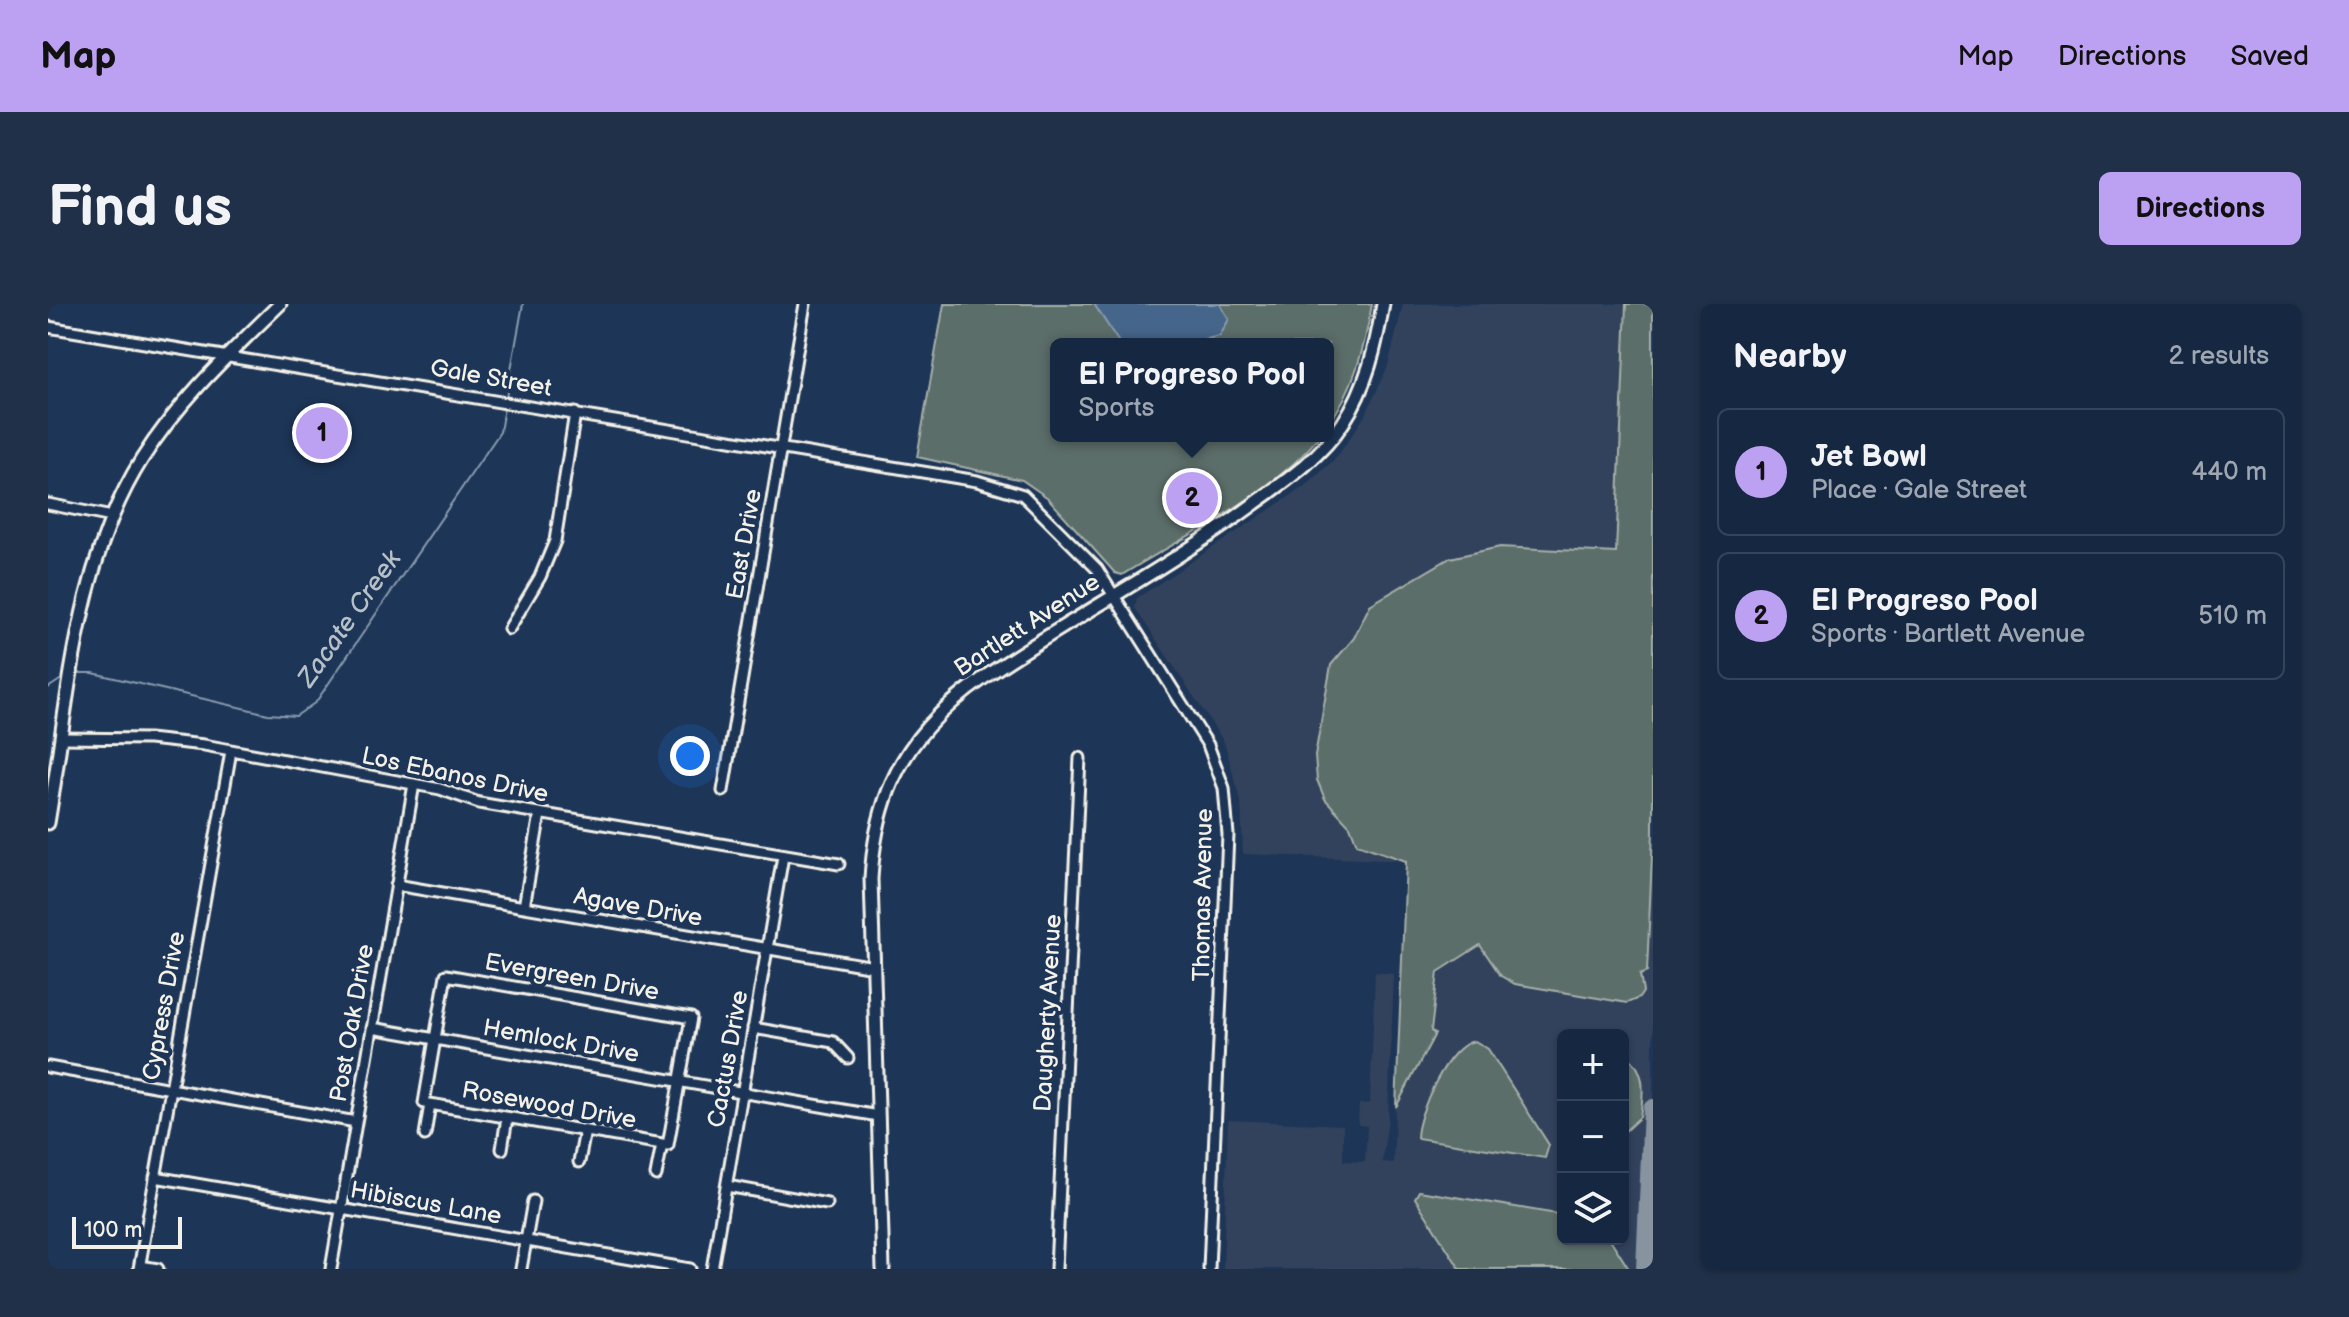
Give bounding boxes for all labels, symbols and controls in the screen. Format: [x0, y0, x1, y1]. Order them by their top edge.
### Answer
text: Map [40, 34, 116, 79]
text: Map [1957, 40, 2014, 73]
text: Directions [2058, 40, 2186, 73]
text: Saved [2230, 40, 2309, 73]
button: Directions [2099, 172, 2301, 245]
text: Find us [48, 175, 232, 242]
text: Nearby [1733, 336, 1847, 377]
popup [1050, 338, 1334, 442]
text: 2 results [2169, 341, 2269, 372]
street label: Gale Street [428, 353, 555, 403]
text: El Progreso Pool [1079, 357, 1305, 393]
text: Sports [1079, 393, 1154, 424]
pin: 1 [296, 403, 348, 463]
text: Jet Bowl [1811, 439, 1927, 475]
text: 1 [1756, 457, 1766, 488]
text: 440 m [2191, 457, 2267, 488]
pin: 2 [1166, 468, 1218, 528]
text: Place · Gale Street [1811, 475, 2027, 506]
street label: East Drive [720, 487, 768, 601]
water label: Zacate Creek [291, 544, 409, 694]
street label: Bartlett Avenue [949, 567, 1105, 683]
text: El Progreso Pool [1811, 583, 2038, 619]
text: 2 [1753, 601, 1769, 632]
text: 510 m [2198, 601, 2267, 632]
text: Sports · Bartlett Avenue [1811, 619, 2085, 650]
your location [670, 736, 710, 776]
street label: Los Ebanos Drive [359, 741, 551, 809]
street label: Thomas Avenue [1187, 808, 1219, 982]
street label: Agave Drive [571, 881, 705, 933]
street label: Daugherty Avenue [1028, 913, 1068, 1113]
street label: Cypress Drive [137, 929, 191, 1083]
street label: Post Oak Drive [324, 942, 380, 1104]
street label: Evergreen Drive [483, 947, 661, 1007]
street label: Cactus Drive [702, 988, 754, 1130]
street label: Hemlock Drive [481, 1013, 641, 1069]
map controls [1557, 1029, 1629, 1245]
button: + [1557, 1029, 1629, 1101]
street label: Rosewood Drive [459, 1075, 639, 1135]
button: − [1557, 1101, 1629, 1173]
button: layers [1557, 1173, 1629, 1245]
street label: Hibiscus Lane [348, 1175, 504, 1231]
scale bar [72, 1213, 182, 1249]
text: 100 m [84, 1217, 143, 1244]

